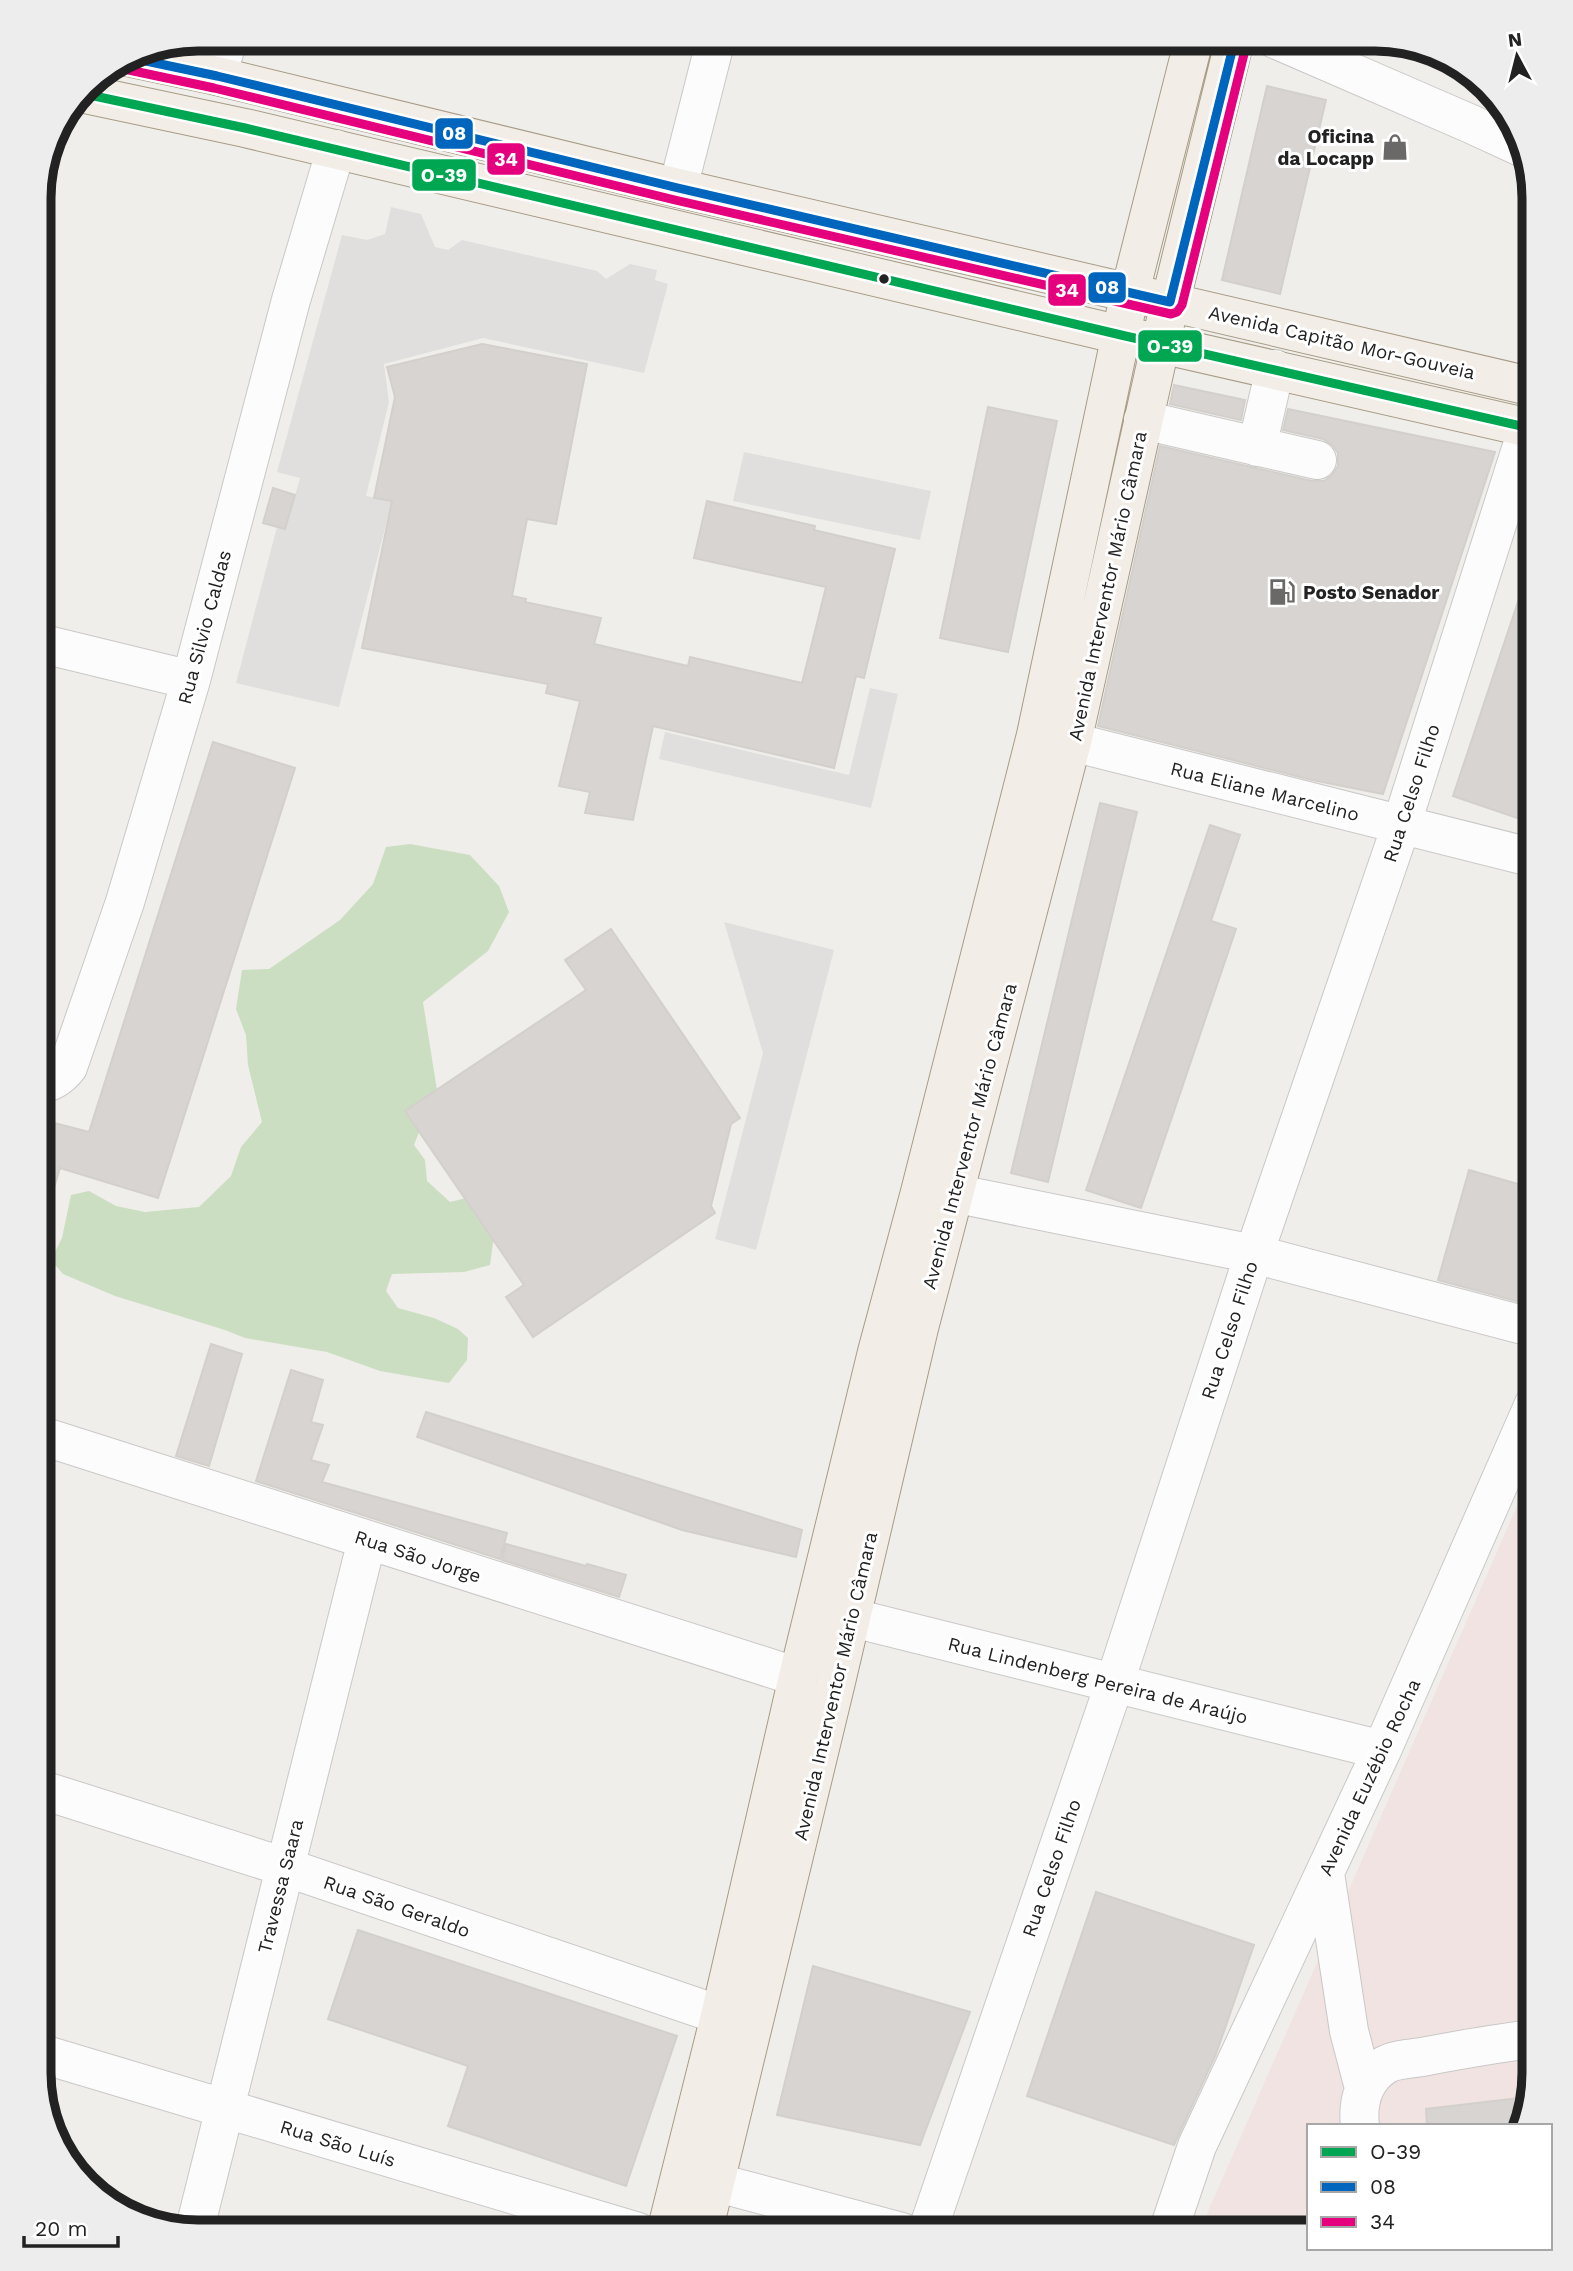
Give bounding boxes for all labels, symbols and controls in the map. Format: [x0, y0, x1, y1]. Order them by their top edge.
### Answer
north arrow [1482, 21, 1552, 91]
text: N [1507, 27, 1523, 52]
line badge: 08 [434, 117, 474, 150]
text: 08 [442, 122, 466, 145]
place label: Oficina da Locapp [1278, 125, 1374, 170]
shop icon: Oficina da Locapp [1380, 132, 1410, 162]
line badge: 34 [486, 142, 526, 176]
text: 34 [494, 148, 518, 171]
line badge: O-39 [411, 158, 477, 192]
text: O-39 [421, 164, 467, 187]
line badge: 08 [1087, 271, 1127, 304]
unlabelled marker [877, 272, 891, 286]
line badge: 34 [1047, 273, 1087, 307]
text: 08 [1095, 276, 1119, 299]
text: 34 [1055, 279, 1079, 302]
street label: Avenida Capitão Mor-Gouveia [1206, 301, 1478, 384]
line badge: O-39 [1137, 329, 1203, 363]
text: O-39 [1147, 335, 1193, 358]
street label: Avenida Interventor Mário Câmara [1063, 429, 1152, 743]
street label: Rua Silvio Caldas [173, 548, 236, 707]
fuel station icon: Posto Senador [1267, 577, 1297, 607]
place label: Posto Senador [1303, 581, 1440, 604]
street label: Rua Celso Filho [1378, 721, 1445, 865]
street label: Rua Eliane Marcelino [1168, 757, 1362, 826]
street label: Avenida Interventor Mário Câmara [917, 980, 1022, 1292]
street label: Rua Celso Filho [1196, 1258, 1263, 1402]
street label: Rua São Jorge [352, 1525, 484, 1588]
street label: Avenida Interventor Mário Câmara [789, 1529, 882, 1843]
street label: Rua Lindenberg Pereira de Araújo [946, 1632, 1250, 1729]
street label: Avenida Euzébio Rocha [1314, 1675, 1425, 1879]
street label: Rua Celso Filho [1017, 1796, 1086, 1940]
street label: Travessa Saara [253, 1816, 308, 1956]
street label: Rua São Geraldo [320, 1871, 473, 1942]
street label: Rua São Luís [277, 2115, 398, 2172]
legend [1307, 2124, 1552, 2250]
text: O-39 [1370, 2139, 1421, 2164]
text: 08 [1370, 2174, 1396, 2199]
scale bar [24, 2204, 119, 2248]
text: 34 [1370, 2209, 1395, 2234]
text: 20 m [35, 2216, 87, 2241]

